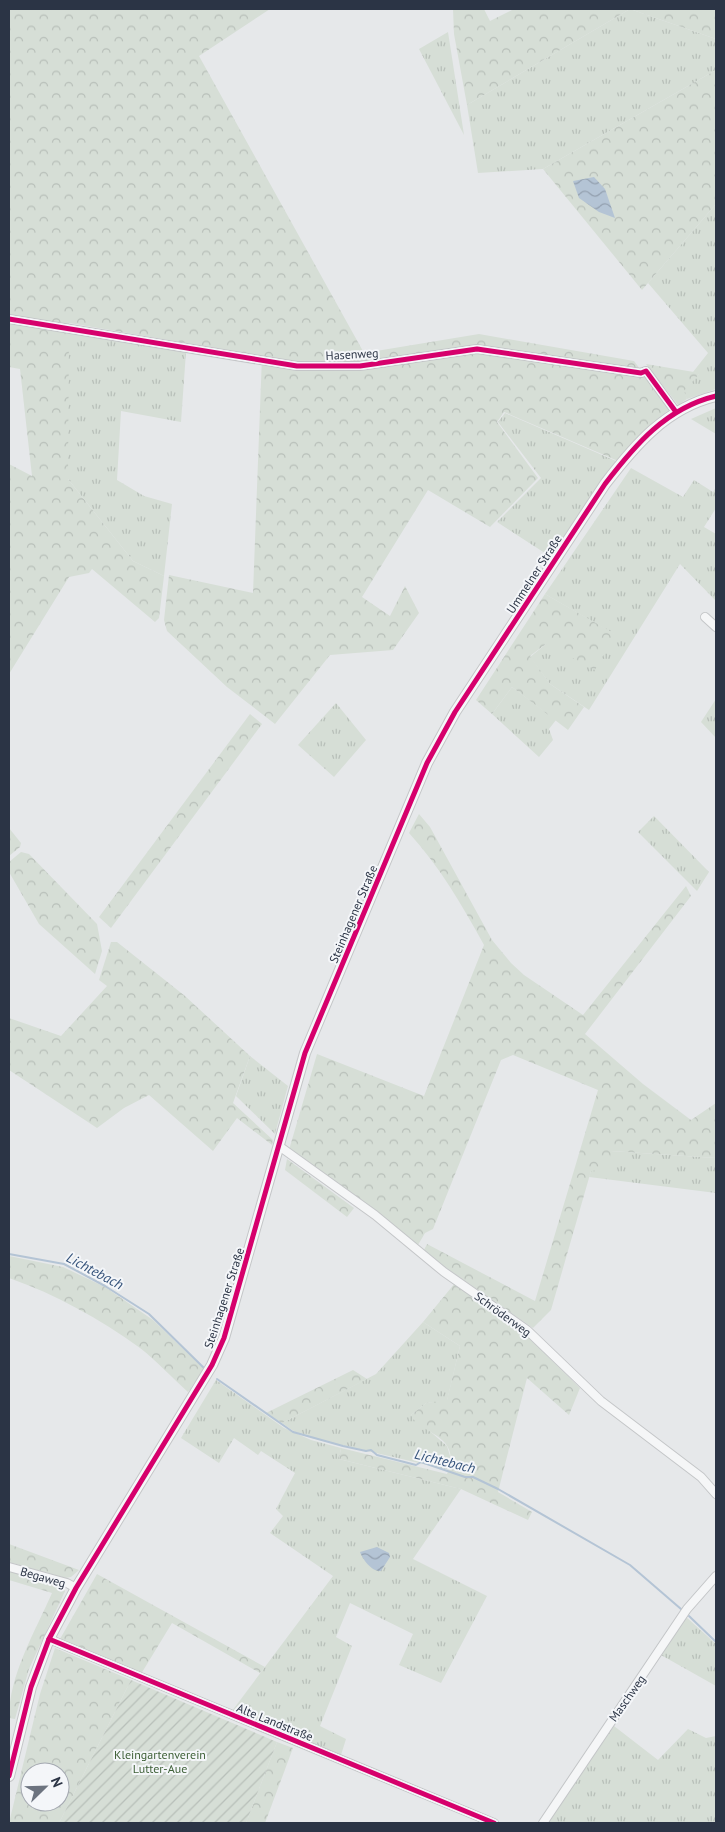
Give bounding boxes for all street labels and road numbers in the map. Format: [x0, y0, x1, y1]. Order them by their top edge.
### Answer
street label: Hasenweg [325, 345, 379, 363]
street label: Ummelner Straße [503, 532, 565, 616]
street label: Steinhagener Straße [326, 863, 380, 965]
street label: Steinhagener Straße [201, 1246, 247, 1350]
street label: Schröderweg [472, 1288, 534, 1340]
street label: Begaweg [19, 1563, 67, 1591]
street label: Maschweg [605, 1672, 649, 1724]
street label: Alte Landstraße [235, 1700, 315, 1744]

